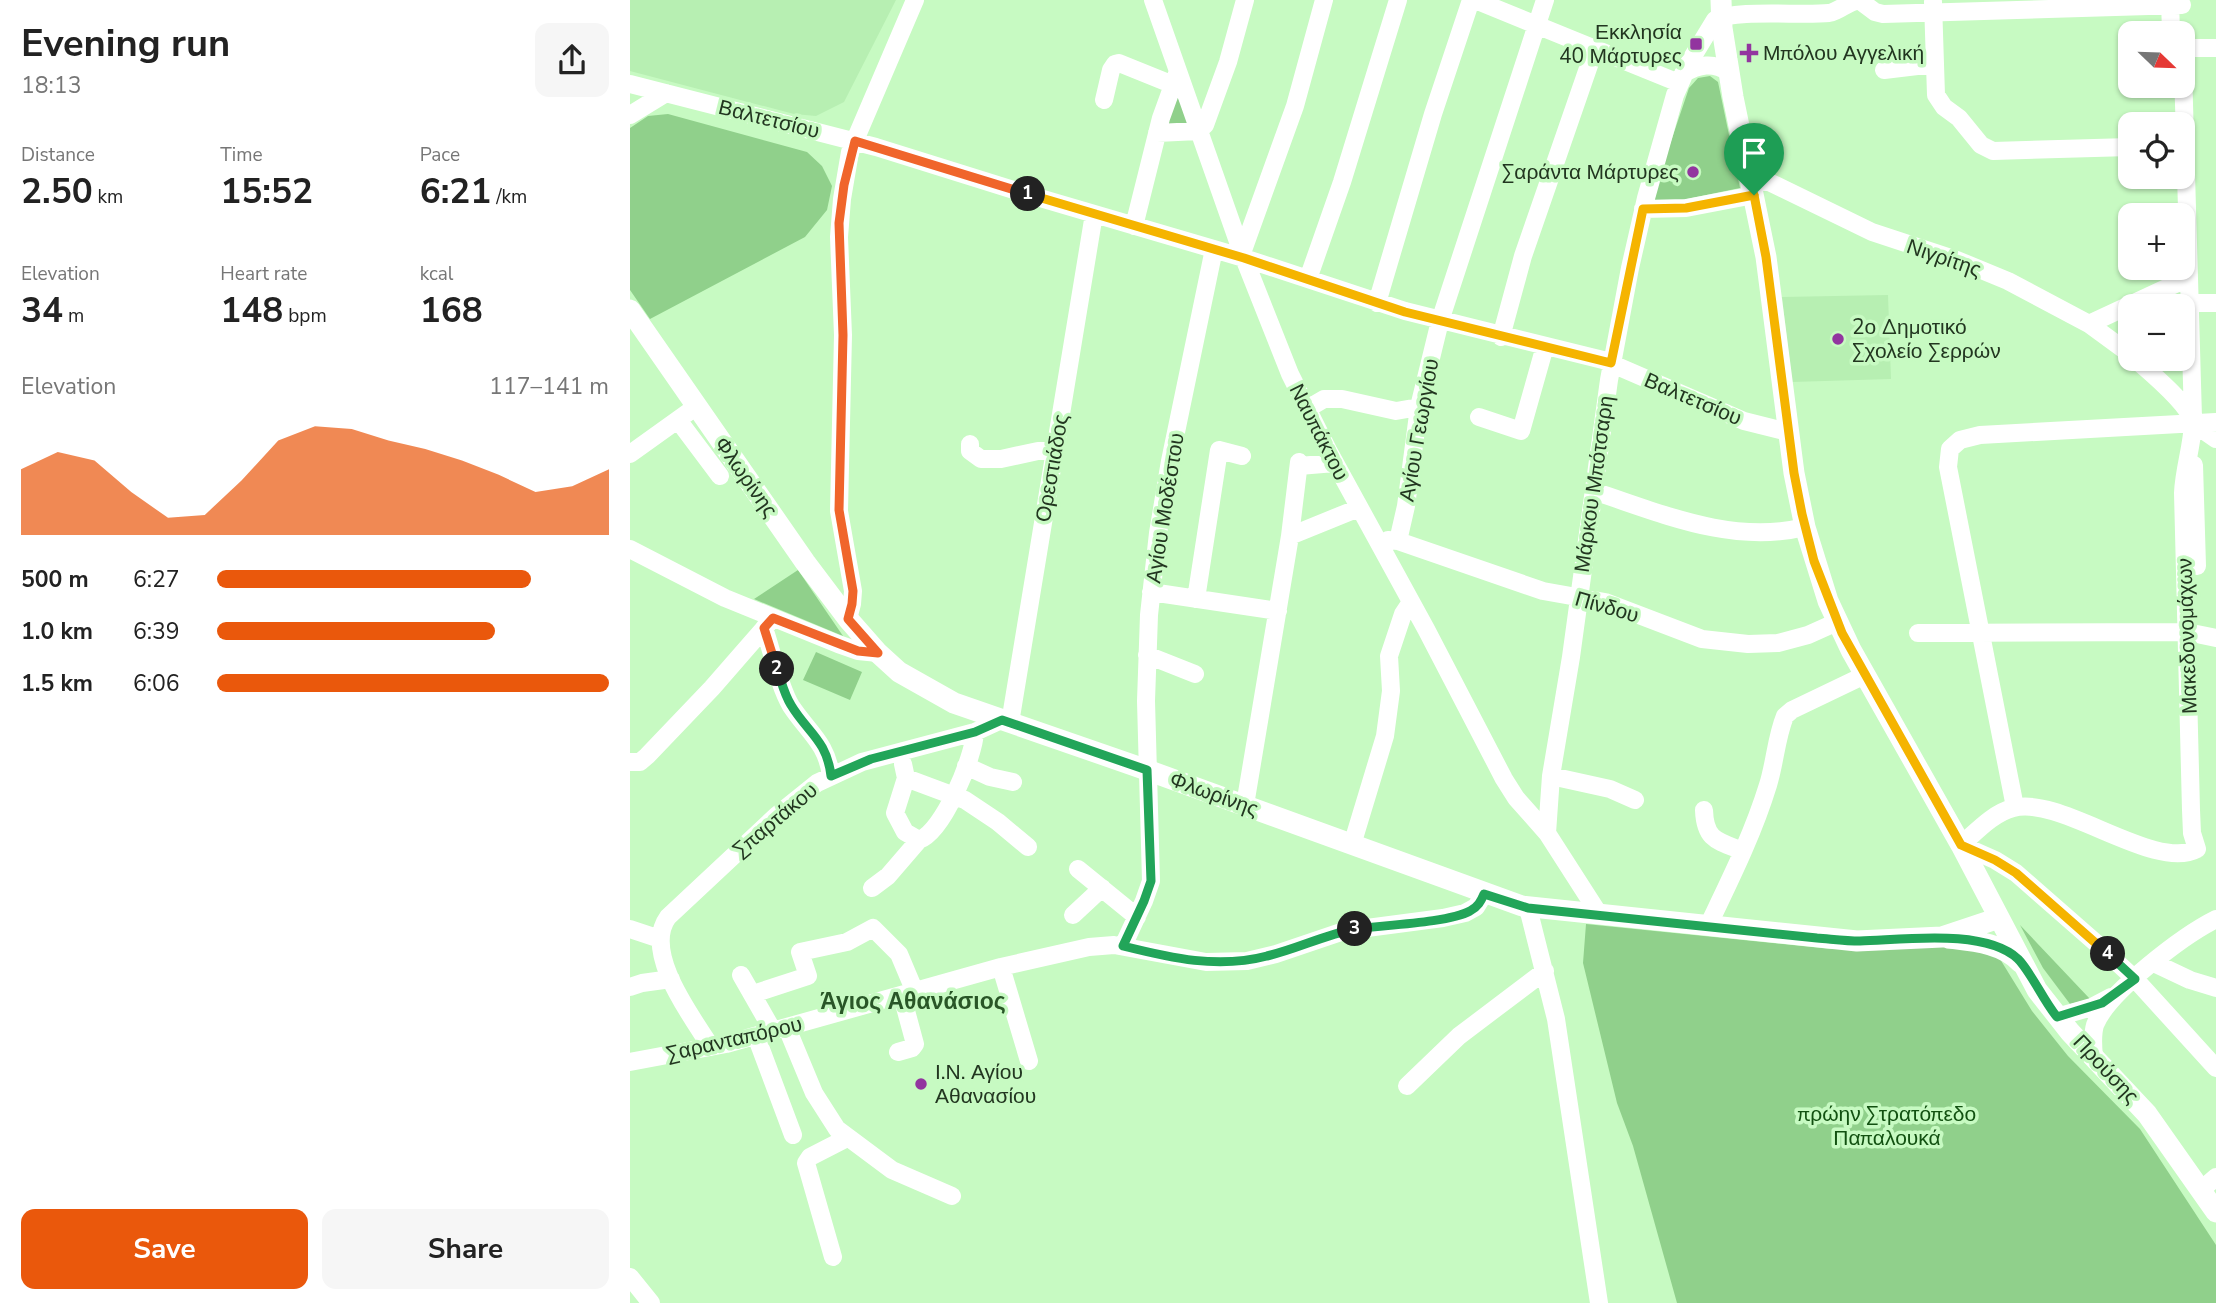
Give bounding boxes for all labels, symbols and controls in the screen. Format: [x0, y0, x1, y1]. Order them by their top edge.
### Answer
text: Evening run [21, 18, 230, 69]
place label: Εκκλησία 40 Μάρτυρες [1559, 18, 1682, 70]
north arrow [2118, 21, 2194, 98]
map controls [2118, 21, 2195, 371]
button: share [535, 23, 609, 97]
marker: Εκκλησία 40 Μάρτυρες [1688, 36, 1704, 52]
place label: Μπόλου Αγγελική [1763, 39, 1924, 67]
marker: Μπόλου Αγγελική [1741, 45, 1757, 61]
text: 18:13 [21, 70, 81, 101]
street label: Βαλτετσίου [716, 93, 822, 145]
button: locate [2118, 112, 2195, 189]
pin [1724, 123, 1784, 195]
icon: arrive [1735, 134, 1773, 172]
text: Distance [21, 142, 95, 168]
text: Time [220, 142, 263, 168]
text: Pace [420, 142, 460, 168]
place label: Σαράντα Μάρτυρες [1502, 158, 1679, 186]
marker: Σαράντα Μάρτυρες [1685, 164, 1701, 180]
text: 2.50 [21, 168, 93, 215]
text: 15:52 [220, 168, 313, 215]
text: 6:21 [420, 168, 491, 215]
pin: 1 [1010, 176, 1046, 212]
text: 1 [1022, 180, 1033, 206]
text: km [93, 184, 123, 210]
text: /km [491, 184, 527, 210]
button: + [2118, 203, 2195, 280]
street label: Νιγρίτης [1903, 232, 1985, 284]
text: Elevation [21, 261, 100, 287]
text: Heart rate [220, 261, 307, 287]
text: kcal [420, 261, 453, 287]
text: 34 [21, 287, 63, 334]
text: 148 [220, 287, 283, 334]
text: 168 [420, 287, 483, 334]
button: − [2118, 294, 2195, 371]
text: m [63, 303, 84, 329]
text: bpm [283, 303, 327, 329]
place label: 2ο Δημοτικό Σχολείο Σερρών [1852, 313, 2001, 365]
marker: 2ο Δημοτικό Σχολείο Σερρών [1830, 331, 1846, 347]
street label: Αγίου Γεωργίου [1393, 356, 1445, 504]
street label: Βαλτετσίου [1640, 366, 1746, 432]
text: Elevation [21, 371, 116, 402]
text: 117–141 m [489, 371, 609, 402]
street label: Ναυπάκτου [1283, 379, 1355, 485]
street label: Μάρκου Μπότσαρη [1568, 394, 1620, 574]
street label: Ορεστιάδος [1029, 412, 1075, 524]
street label: Φλωρίνης [708, 431, 784, 523]
street label: Αγίου Μοδέστου [1139, 431, 1191, 585]
street label: Μακεδονομάχων [2170, 557, 2204, 715]
text: 500 m [21, 564, 89, 595]
text: 6:27 [133, 564, 180, 595]
street label: Πίνδου [1572, 585, 1642, 629]
text: 1.0 km [21, 616, 93, 647]
text: 6:39 [133, 616, 180, 647]
pin: 2 [760, 652, 794, 686]
text: 2 [771, 655, 782, 681]
text: 1.5 km [21, 668, 93, 699]
text: 6:06 [133, 668, 180, 699]
street label: Φλωρίνης [1166, 765, 1262, 823]
street label: Σπαρτάκου [727, 776, 823, 864]
pin: 3 [1338, 912, 1372, 946]
text: 3 [1349, 915, 1360, 941]
pin: 4 [2090, 936, 2126, 972]
text: 4 [2102, 940, 2113, 966]
district label: Άγιος Αθανάσιος [820, 986, 1006, 1017]
street label: Σαρανταπόρου [663, 1010, 805, 1068]
street label: Προύσης [2067, 1028, 2145, 1110]
place label: Ι.Ν. Αγίου Αθανασίου [935, 1058, 1036, 1110]
marker: Ι.Ν. Αγίου Αθανασίου [913, 1076, 929, 1092]
park label: πρώην Στρατόπεδο Παπαλουκά [1798, 1100, 1976, 1152]
button: Save [21, 1209, 308, 1289]
button: Share [322, 1209, 609, 1289]

